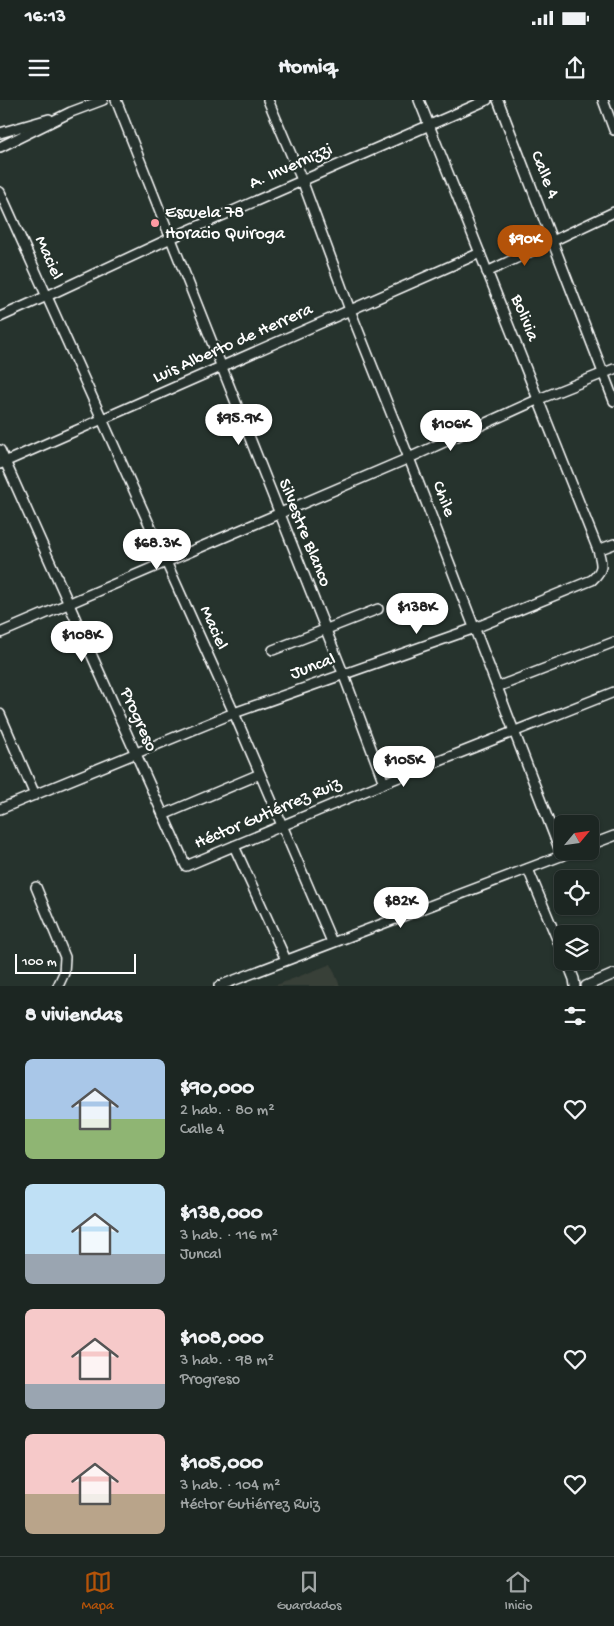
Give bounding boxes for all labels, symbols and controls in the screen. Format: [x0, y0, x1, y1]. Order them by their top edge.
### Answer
text: 16:13 [25, 6, 66, 29]
icon: menu [25, 54, 53, 82]
icon: share [561, 54, 589, 82]
text: Homiq [278, 55, 336, 81]
street label: A. Invernizzi [246, 139, 336, 195]
street label: Calle 4 [525, 148, 563, 202]
place label: Escuela 78 Horacio Quiroga [165, 203, 286, 245]
marker: Escuela 78 Horacio Quiroga [149, 217, 161, 229]
pin: $90K [495, 224, 555, 267]
text: $90K [508, 231, 542, 250]
street label: Maciel [29, 233, 67, 283]
street label: Bolivia [505, 291, 543, 345]
street label: Luis Alberto de Herrera [150, 299, 317, 389]
pin: $95.9K [198, 404, 280, 446]
text: $95.9K [216, 410, 262, 429]
pin: $106K [416, 410, 486, 452]
text: $106K [431, 416, 471, 435]
street label: Silvestre Blanco [273, 476, 335, 590]
street label: Chile [427, 478, 460, 520]
pin: $68.3K [116, 528, 198, 571]
text: $68.3K [134, 535, 180, 554]
pin: $138K [382, 592, 452, 635]
text: $138K [397, 599, 437, 618]
street label: Maciel [194, 603, 232, 653]
pin: $108K [47, 620, 117, 663]
text: $108K [62, 627, 102, 646]
street label: Juncal [288, 649, 339, 685]
street label: Progreso [114, 684, 161, 755]
pin: $105K [369, 746, 439, 788]
text: $105K [384, 752, 424, 771]
street label: Héctor Gutiérrez Ruiz [191, 773, 345, 854]
north arrow [554, 815, 599, 860]
map controls [554, 815, 599, 970]
button: locate [554, 870, 599, 915]
pin: $82K [371, 886, 431, 929]
text: $82K [385, 893, 417, 912]
button: layers [554, 925, 599, 970]
scale bar [15, 951, 136, 974]
text: 100 m [22, 954, 57, 971]
icon: filters [561, 1002, 589, 1030]
text: 8 viviendas [25, 1004, 122, 1029]
text: $90,000 [180, 1077, 254, 1102]
icon: home [65, 1079, 125, 1139]
icon: heart [561, 1095, 589, 1123]
text: 2 hab. · 80 m² [180, 1102, 275, 1121]
text: Calle 4 [180, 1121, 224, 1140]
text: $138,000 [180, 1202, 263, 1227]
icon: home [65, 1204, 125, 1264]
icon: heart [561, 1220, 589, 1248]
text: 3 hab. · 116 m² [180, 1227, 278, 1246]
text: Juncal [180, 1246, 221, 1265]
text: $108,000 [180, 1327, 264, 1352]
icon: home [65, 1329, 125, 1389]
icon: heart [561, 1345, 589, 1373]
text: 3 hab. · 98 m² [180, 1352, 274, 1371]
text: Progreso [180, 1371, 240, 1390]
text: $105,000 [180, 1452, 263, 1477]
icon: home [65, 1454, 125, 1514]
icon: heart [561, 1470, 589, 1498]
text: 3 hab. · 104 m² [180, 1477, 280, 1496]
text: Héctor Gutiérrez Ruiz [180, 1496, 320, 1515]
tab: Mapa [82, 1568, 114, 1615]
tab: Guardados [277, 1568, 341, 1615]
tab: Inicio [504, 1568, 533, 1615]

